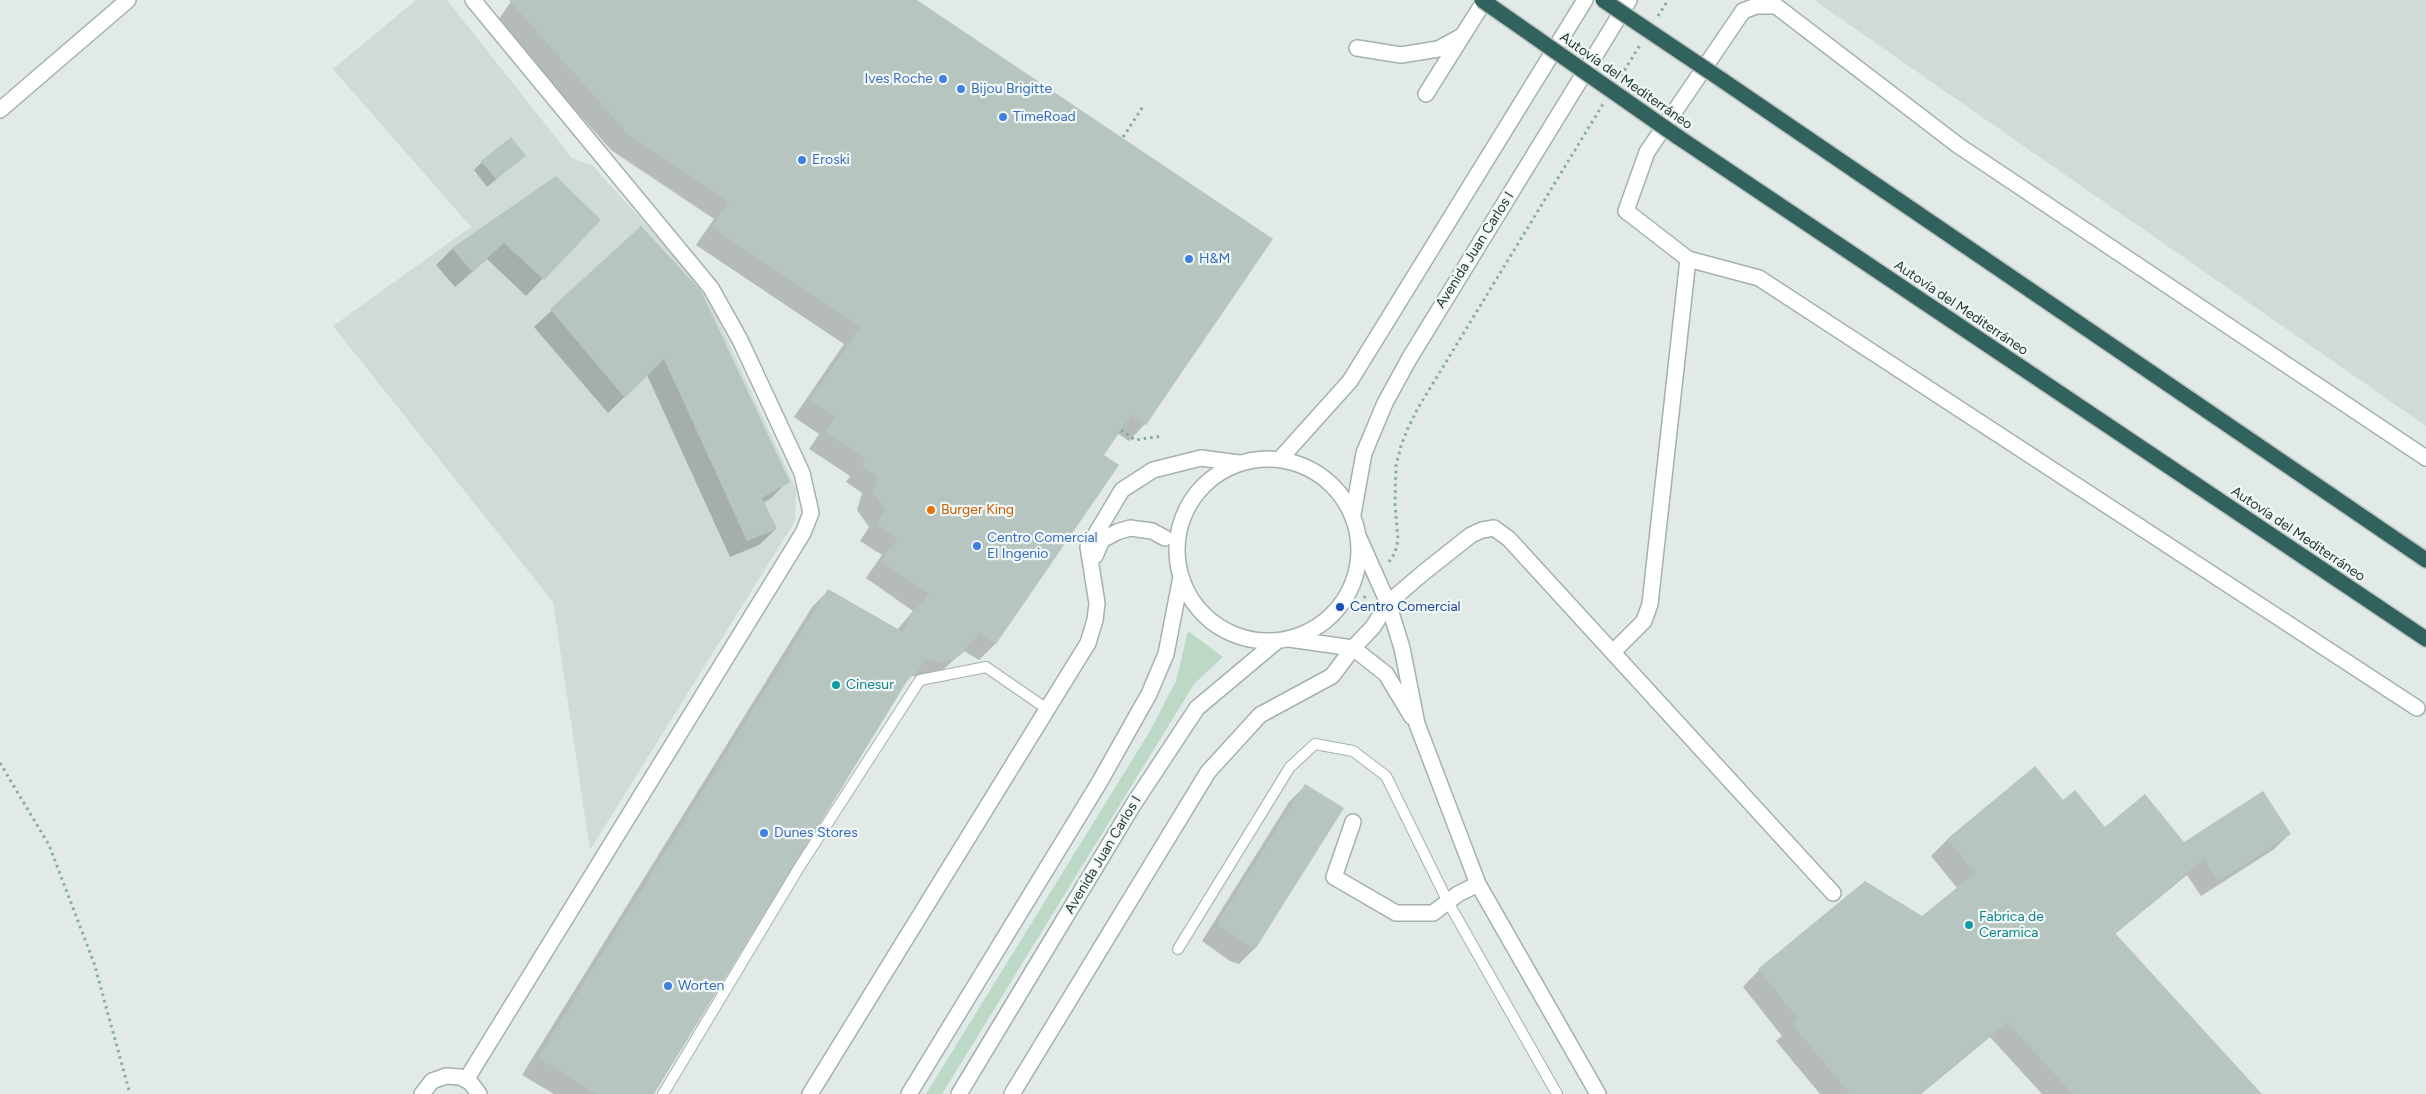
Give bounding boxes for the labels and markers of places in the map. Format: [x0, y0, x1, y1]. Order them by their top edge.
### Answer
place label: Ives Roche [865, 71, 933, 87]
marker: Ives Roche [937, 73, 949, 85]
place label: Bijou Brigitte [971, 81, 1052, 97]
marker: Bijou Brigitte [955, 83, 967, 95]
place label: TimeRoad [1013, 109, 1076, 125]
marker: TimeRoad [997, 111, 1009, 123]
place label: Eroski [812, 152, 850, 168]
marker: Eroski [796, 154, 808, 166]
place label: H&M [1199, 251, 1230, 267]
marker: H&M [1183, 253, 1195, 265]
place label: Burger King [941, 502, 1014, 518]
marker: Burger King [925, 504, 937, 516]
place label: Centro Comercial El Ingenio [987, 530, 1098, 562]
marker: Centro Comercial El Ingenio [971, 540, 983, 552]
place label: Centro Comercial [1350, 599, 1461, 615]
marker: Centro Comercial [1334, 601, 1346, 613]
place label: Cinesur [846, 677, 894, 693]
marker: Cinesur [830, 679, 842, 691]
place label: Dunes Stores [774, 825, 858, 841]
marker: Dunes Stores [758, 827, 770, 839]
place label: Fabrica de Ceramica [1979, 909, 2044, 942]
marker: Fabrica de Ceramica [1963, 919, 1975, 931]
place label: Worten [678, 978, 724, 994]
marker: Worten [662, 980, 674, 992]

